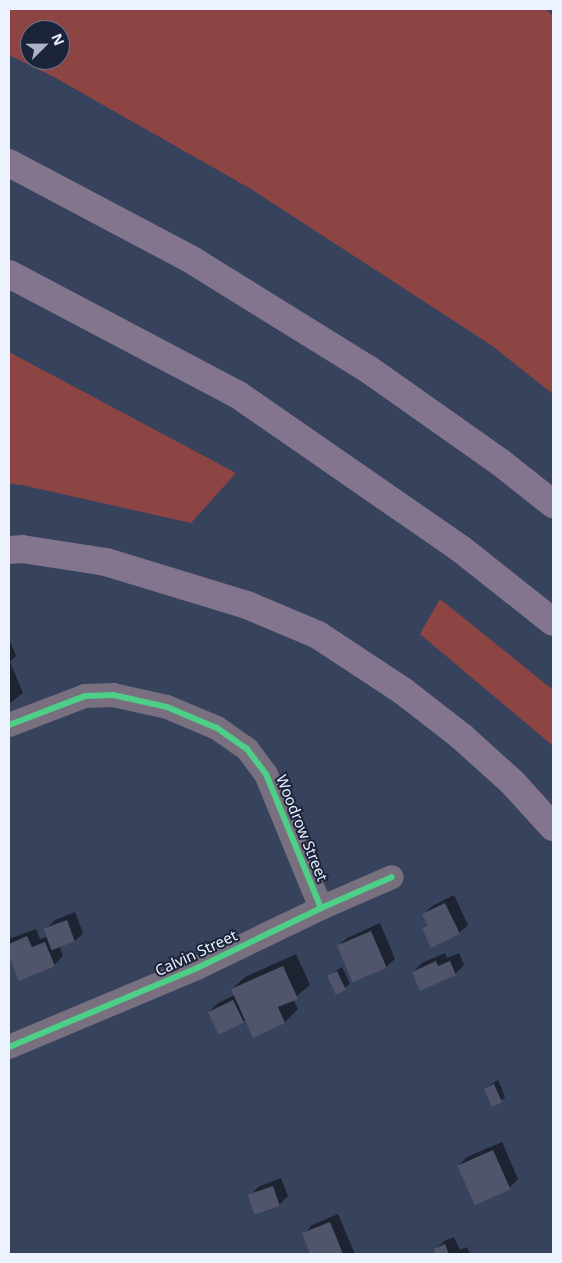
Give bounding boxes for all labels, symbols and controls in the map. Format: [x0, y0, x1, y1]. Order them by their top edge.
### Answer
north arrow [20, 20, 70, 70]
text: N [47, 30, 69, 48]
street label: Woodrow Street [272, 772, 332, 884]
street label: Calvin Street [152, 926, 240, 980]

